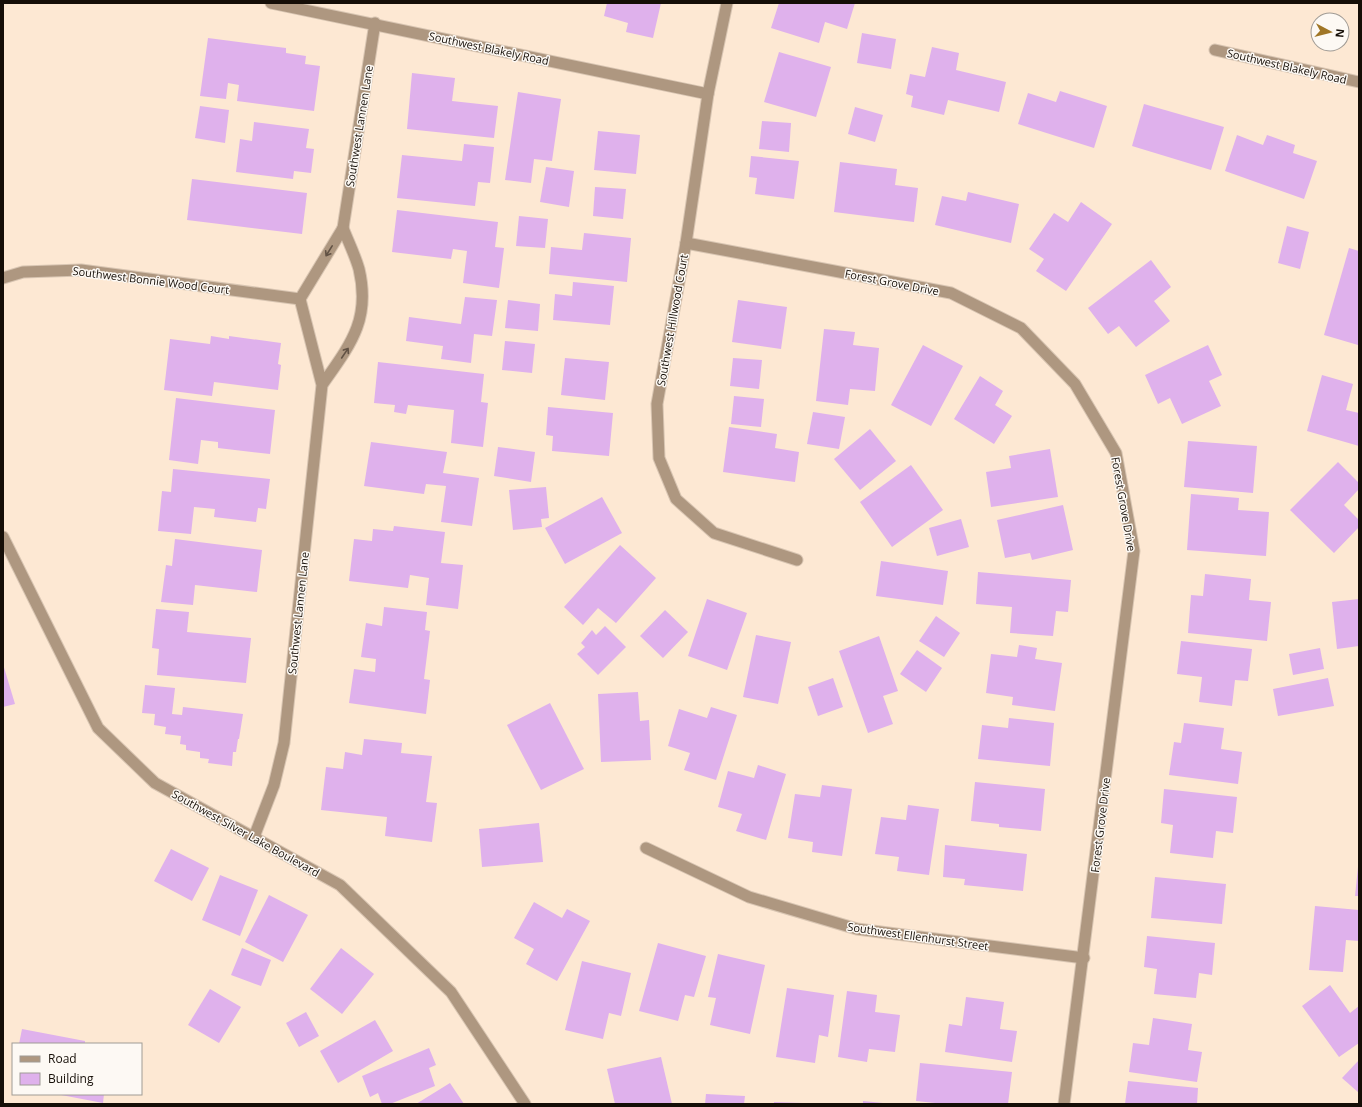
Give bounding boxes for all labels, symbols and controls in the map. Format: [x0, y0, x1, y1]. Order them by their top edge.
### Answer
north arrow [1310, 12, 1350, 52]
street label: Southwest Blakely Road [428, 28, 550, 68]
text: N [1332, 28, 1348, 39]
street label: Southwest Blakely Road [1226, 45, 1348, 87]
street label: Southwest Lannen Lane [342, 64, 376, 188]
one-way arrow [325, 245, 334, 256]
street label: Southwest Hillwood Court [653, 253, 691, 387]
street label: Southwest Bonnie Wood Court [72, 263, 230, 297]
street label: Forest Grove Drive [844, 266, 940, 298]
one-way arrow [341, 347, 349, 358]
street label: Forest Grove Drive [1108, 456, 1140, 552]
street label: Southwest Lannen Lane [284, 551, 312, 675]
street label: Forest Grove Drive [1087, 777, 1113, 873]
street label: Southwest Silver Lake Boulevard [170, 786, 322, 880]
street label: Southwest Ellenhurst Street [847, 919, 989, 953]
legend [12, 1043, 142, 1095]
text: Road [48, 1050, 77, 1067]
text: Building [48, 1070, 94, 1087]

